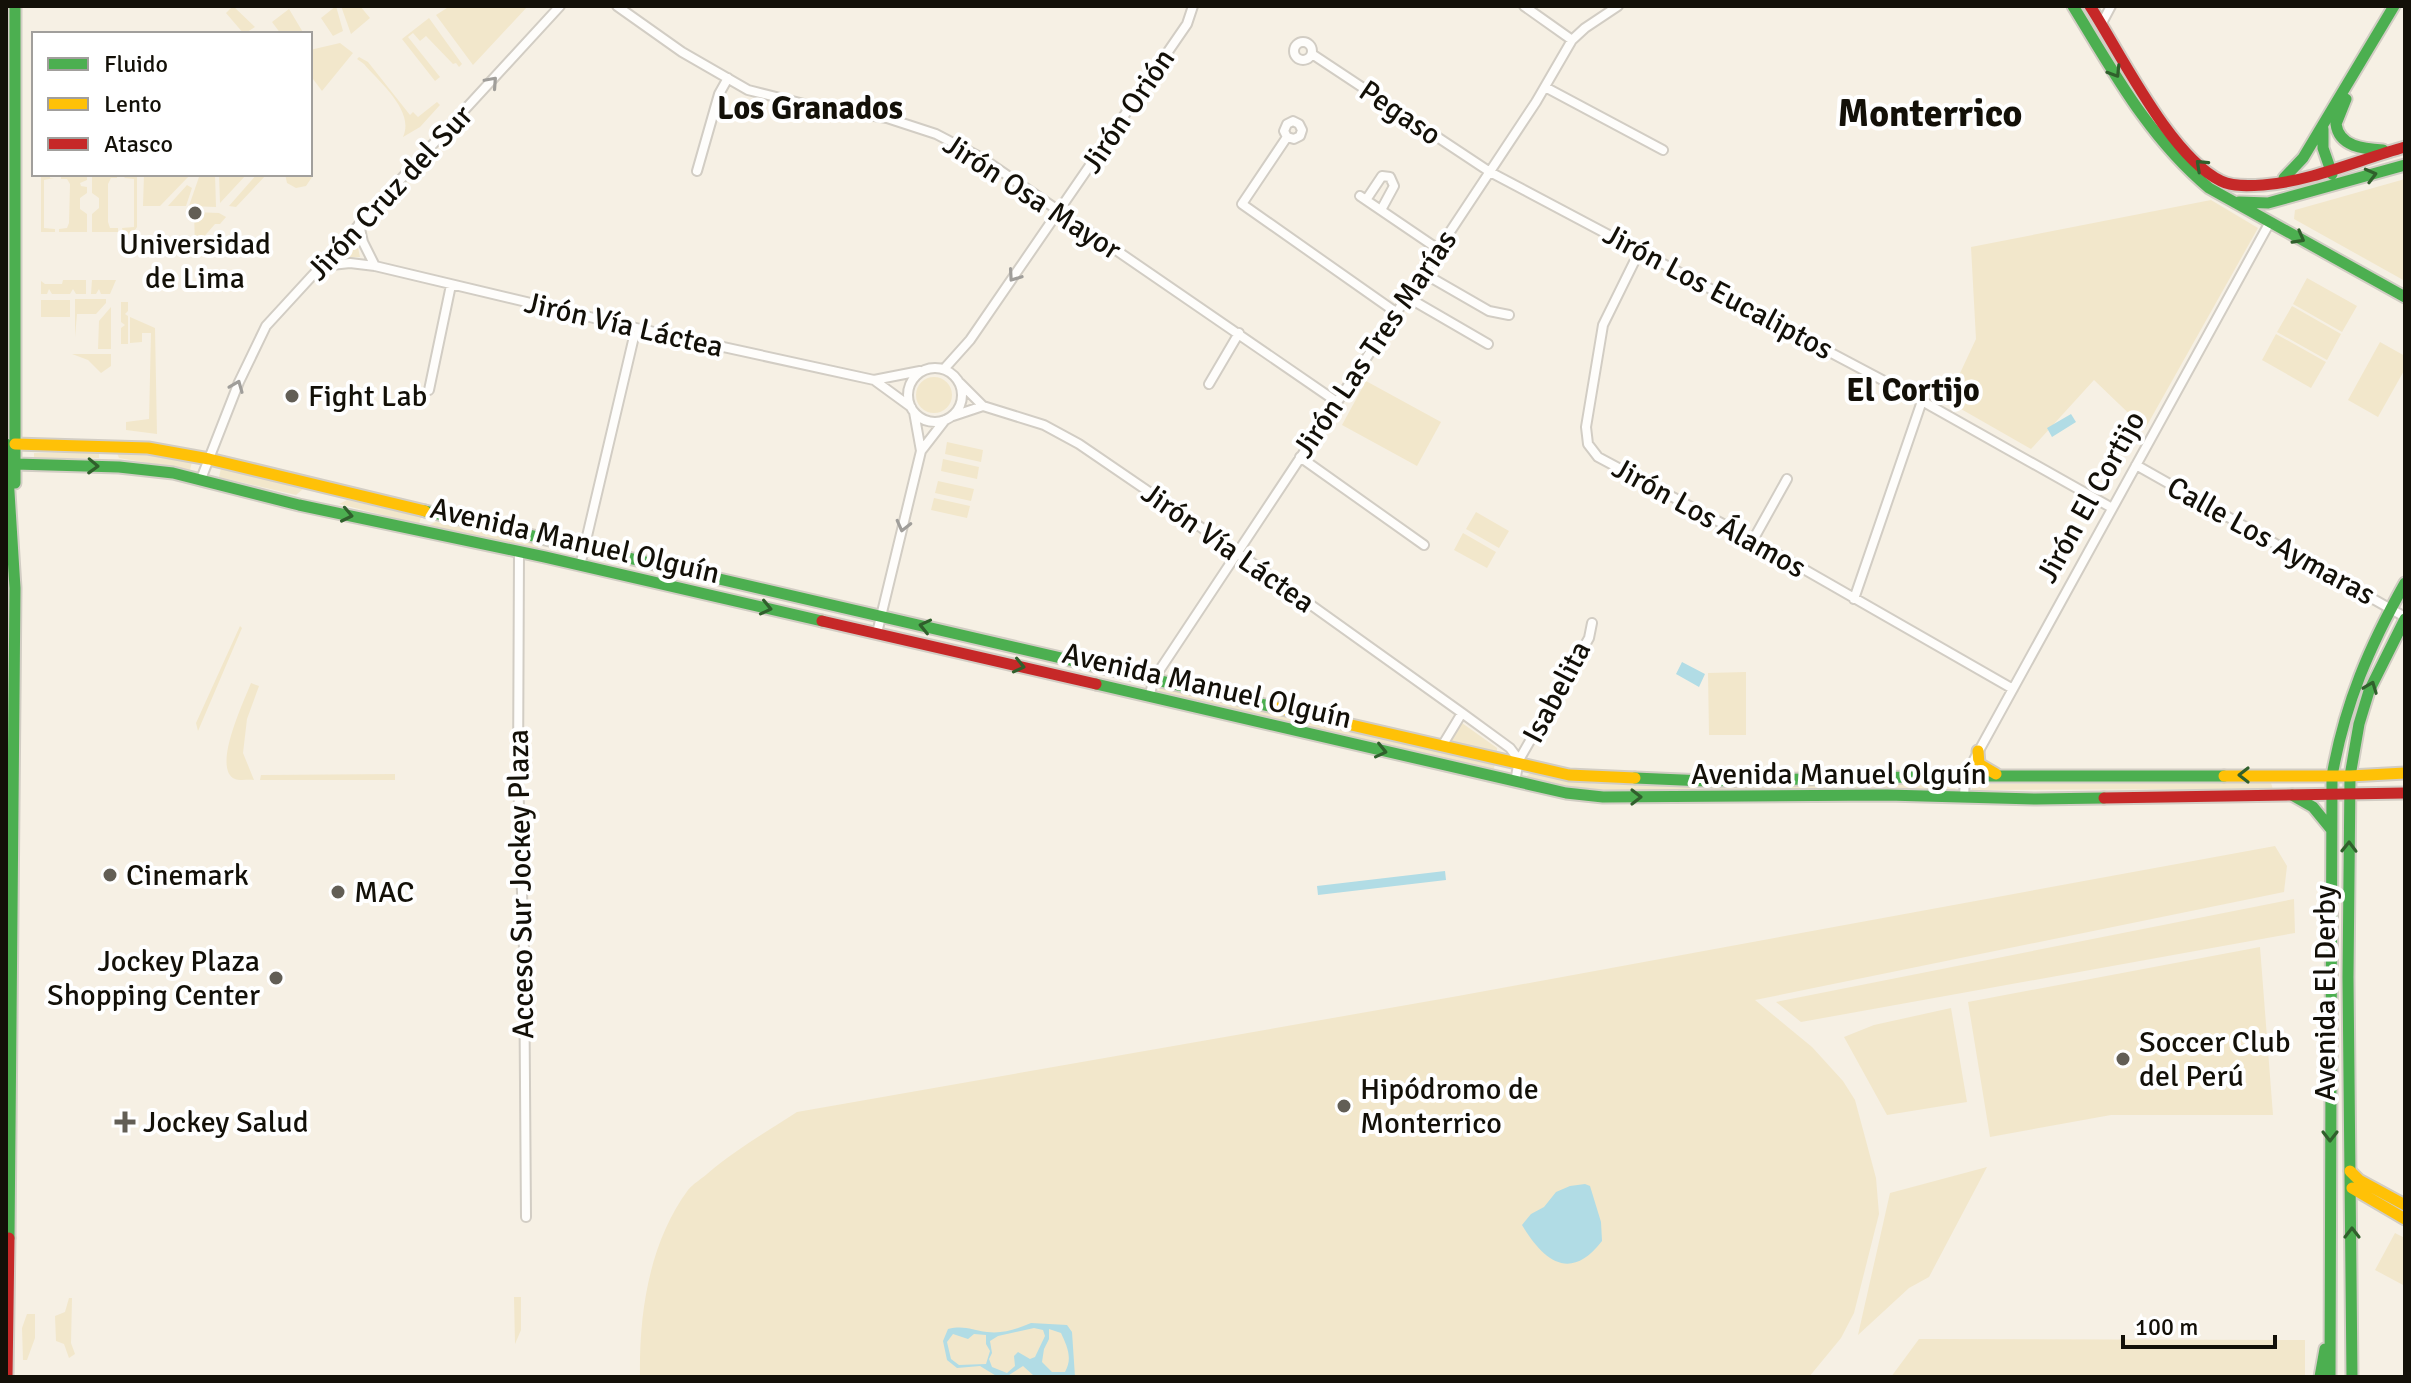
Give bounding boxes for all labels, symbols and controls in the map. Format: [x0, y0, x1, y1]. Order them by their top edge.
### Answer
legend [32, 32, 312, 176]
street label: Jirón Orión [1073, 42, 1183, 180]
text: Fluido [104, 49, 168, 79]
one-way arrow [2105, 63, 2120, 78]
street label: Pegaso [1352, 72, 1448, 154]
one-way arrow [483, 76, 497, 91]
text: Lento [104, 89, 162, 119]
district label: Los Granados [717, 89, 903, 128]
district label: Monterrico [1838, 90, 2022, 137]
street label: Jirón Cruz del Sur [299, 97, 481, 289]
street label: Jirón Osa Mayor [936, 126, 1128, 268]
text: Atasco [104, 129, 173, 159]
one-way arrow [2196, 160, 2210, 175]
one-way arrow [2363, 168, 2377, 184]
marker: Universidad de Lima [186, 204, 204, 222]
street label: Jirón Los Eucaliptos [1597, 216, 1839, 368]
street label: Jirón Las Tres Marías [1285, 223, 1465, 465]
place label: Universidad de Lima [119, 226, 271, 297]
one-way arrow [2290, 228, 2304, 244]
one-way arrow [1009, 267, 1024, 281]
street label: Jirón Vía Láctea [521, 284, 727, 366]
district label: El Cortijo [1846, 371, 1980, 410]
place label: Fight Lab [308, 378, 427, 415]
one-way arrow [228, 380, 244, 394]
marker: Fight Lab [283, 387, 301, 405]
street label: Jirón El Cortijo [2029, 405, 2153, 589]
street label: Jirón Los Álamos [1606, 450, 1812, 586]
one-way arrow [87, 458, 100, 475]
street label: Calle Los Aymaras [2161, 469, 2381, 613]
street label: Jirón Vía Láctea [1134, 475, 1322, 621]
street label: Avenida Manuel Olguín [427, 490, 723, 592]
one-way arrow [340, 506, 353, 523]
one-way arrow [895, 519, 912, 533]
one-way arrow [758, 599, 772, 616]
one-way arrow [918, 618, 932, 635]
street label: Avenida Manuel Olguín [1059, 635, 1355, 737]
street label: Isabelita [1515, 635, 1599, 749]
one-way arrow [1012, 657, 1025, 674]
one-way arrow [2361, 681, 2378, 695]
street label: Acceso Sur Jockey Plaza [500, 729, 542, 1039]
one-way arrow [1374, 742, 1388, 759]
street label: Avenida Manuel Olguín [1691, 756, 1987, 793]
one-way arrow [2237, 766, 2250, 784]
one-way arrow [1630, 788, 1643, 806]
one-way arrow [2340, 840, 2357, 853]
place label: Cinemark [126, 857, 249, 894]
marker: Cinemark [101, 866, 119, 884]
place label: MAC [354, 874, 414, 911]
marker: MAC [329, 883, 347, 901]
street label: Avenida El Derby [2307, 885, 2344, 1101]
place label: Jockey Plaza Shopping Center [47, 943, 260, 1014]
marker: Jockey Plaza Shopping Center [267, 969, 285, 987]
place label: Soccer Club del Perú [2139, 1024, 2291, 1095]
marker: Soccer Club del Perú [2114, 1050, 2132, 1068]
place label: Hipódromo de Monterrico [1360, 1071, 1539, 1142]
marker: Hipódromo de Monterrico [1335, 1097, 1353, 1115]
place label: Jockey Salud [143, 1104, 309, 1141]
marker: Jockey Salud [114, 1111, 136, 1133]
one-way arrow [2321, 1130, 2339, 1143]
one-way arrow [2343, 1226, 2361, 1239]
scale bar [2123, 1299, 2275, 1349]
text: 100 m [2135, 1312, 2198, 1342]

